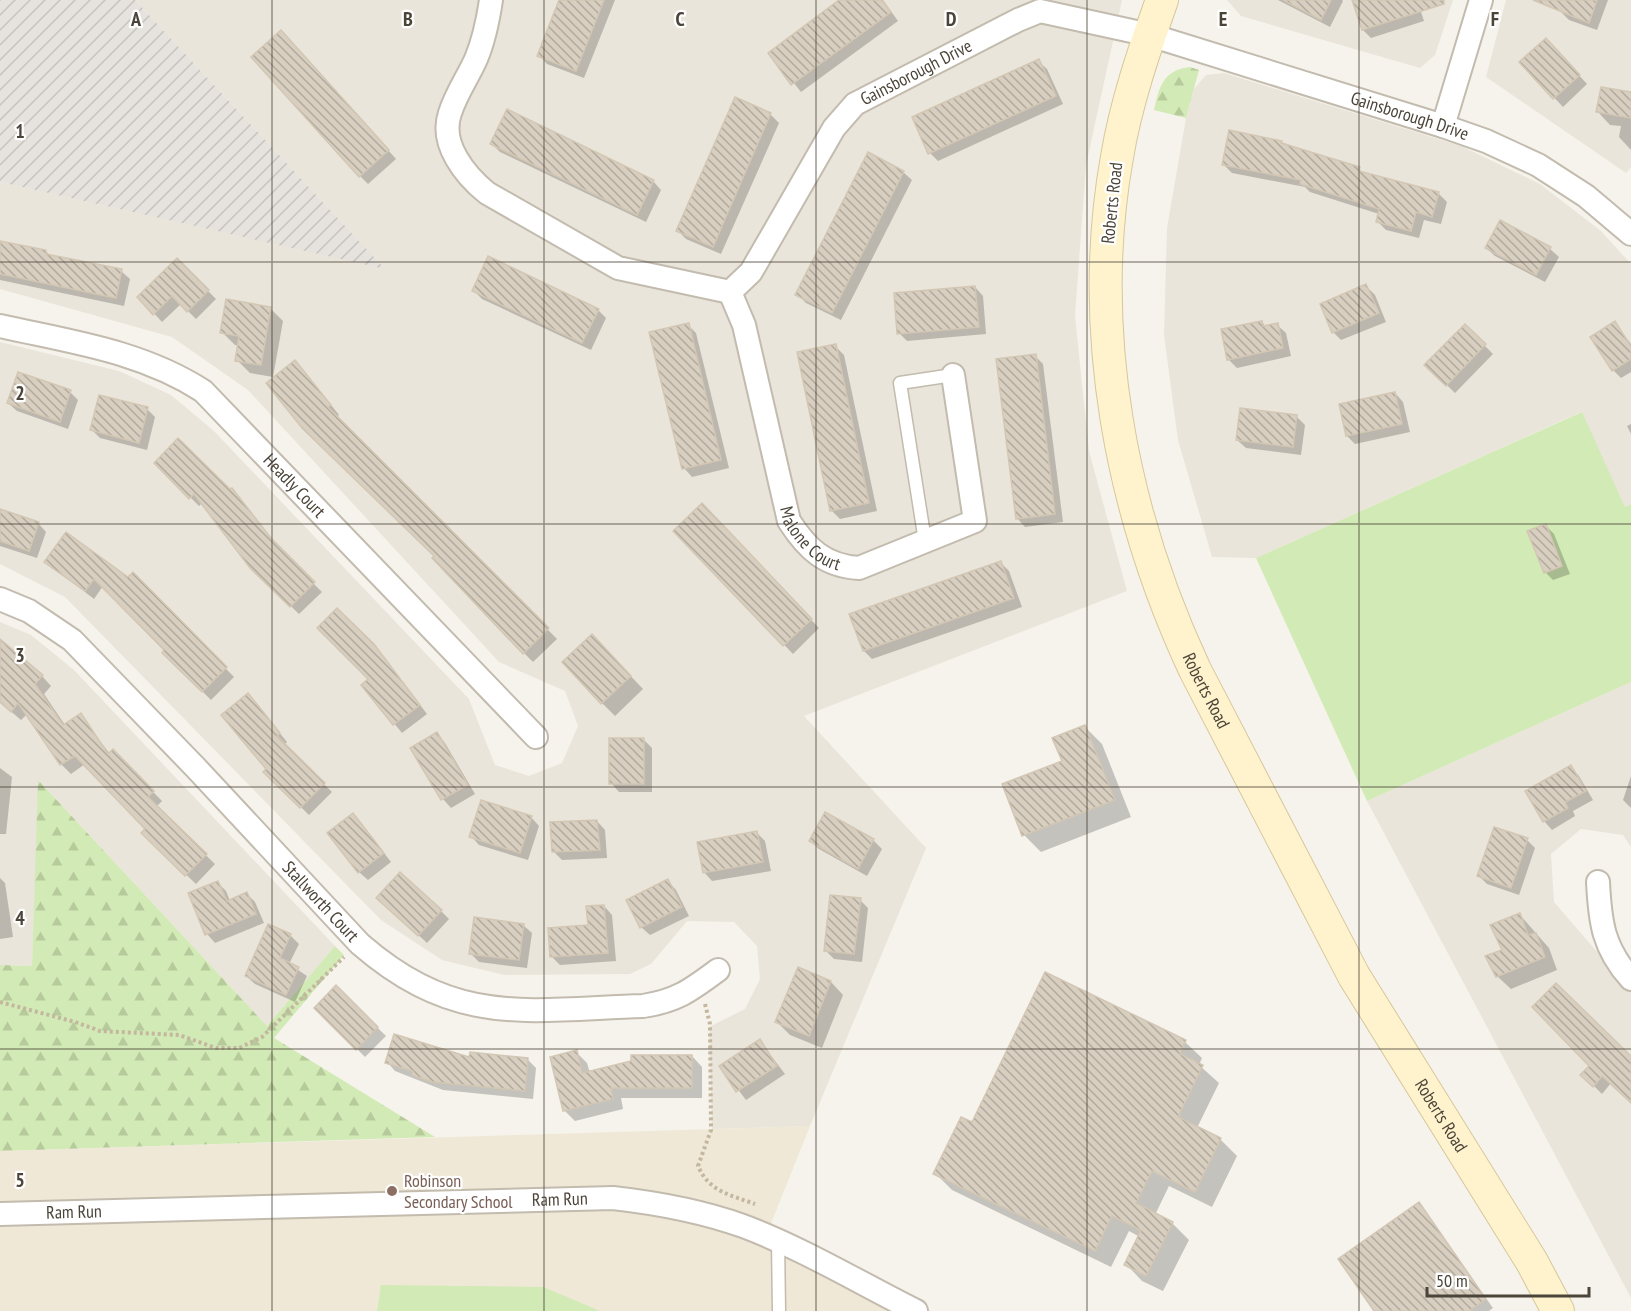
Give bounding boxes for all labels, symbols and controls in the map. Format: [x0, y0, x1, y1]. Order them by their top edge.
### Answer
text: A [130, 6, 142, 32]
text: B [403, 6, 413, 32]
text: C [675, 6, 685, 32]
text: D [946, 6, 957, 32]
text: E [1219, 6, 1227, 32]
text: F [1491, 6, 1499, 32]
street label: Gainsborough Drive [856, 34, 976, 110]
street label: Gainsborough Drive [1348, 86, 1472, 145]
text: 1 [15, 118, 25, 144]
street label: Roberts Road [1096, 161, 1127, 245]
text: 2 [15, 380, 25, 406]
street label: Headly Court [259, 449, 331, 522]
street label: Malone Court [775, 504, 844, 575]
text: 3 [15, 642, 25, 668]
street label: Roberts Road [1178, 649, 1235, 732]
street label: Stallworth Court [278, 856, 364, 946]
text: 4 [15, 905, 25, 931]
street label: Roberts Road [1410, 1075, 1473, 1156]
text: 5 [15, 1167, 25, 1193]
place label: Robinson Secondary School [404, 1169, 513, 1213]
marker: Robinson Secondary School [385, 1184, 399, 1198]
street label: Ram Run [532, 1187, 588, 1211]
street label: Ram Run [46, 1199, 102, 1224]
scale bar [1427, 1260, 1589, 1298]
text: 50 m [1436, 1269, 1468, 1292]

